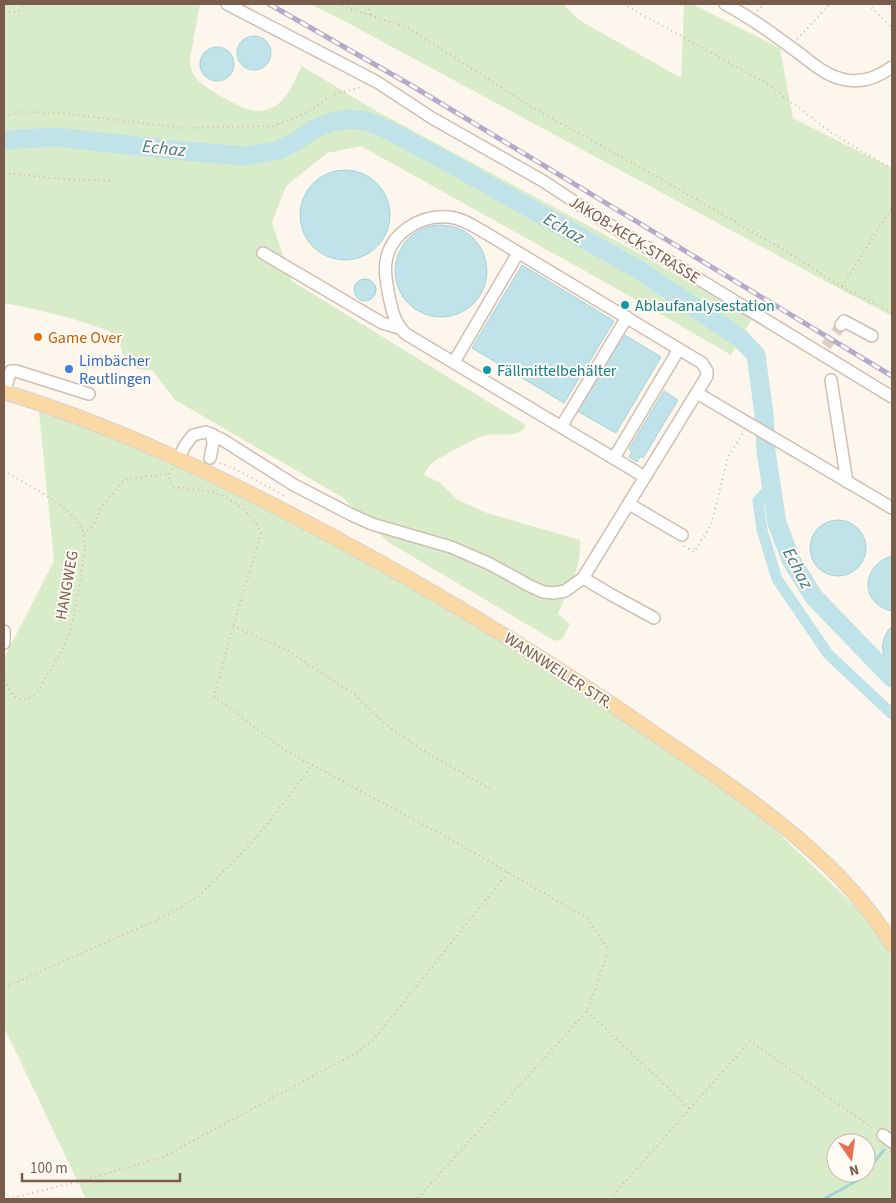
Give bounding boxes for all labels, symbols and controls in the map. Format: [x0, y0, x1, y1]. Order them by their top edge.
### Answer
water label: Echaz [141, 134, 187, 163]
street label: JAKOB-KECK-STRASSE [565, 191, 704, 289]
water label: Echaz [539, 207, 589, 250]
place label: Ablaufanalysestation [635, 295, 775, 317]
marker: Ablaufanalysestation [619, 299, 631, 311]
place label: Game Over [48, 327, 122, 349]
marker: Game Over [32, 331, 44, 343]
place label: Limbächer Reutlingen [79, 350, 151, 390]
place label: Fällmittelbehälter [497, 360, 617, 382]
marker: Limbächer Reutlingen [63, 363, 75, 375]
marker: Fällmittelbehälter [481, 364, 493, 376]
water label: Echaz [776, 543, 819, 594]
street label: HANGWEG [50, 549, 84, 622]
street label: WANNWEILER STR. [500, 627, 617, 714]
north arrow [826, 1133, 876, 1183]
scale bar [22, 1150, 180, 1182]
text: 100 m [30, 1158, 68, 1179]
text: N [847, 1159, 861, 1180]

